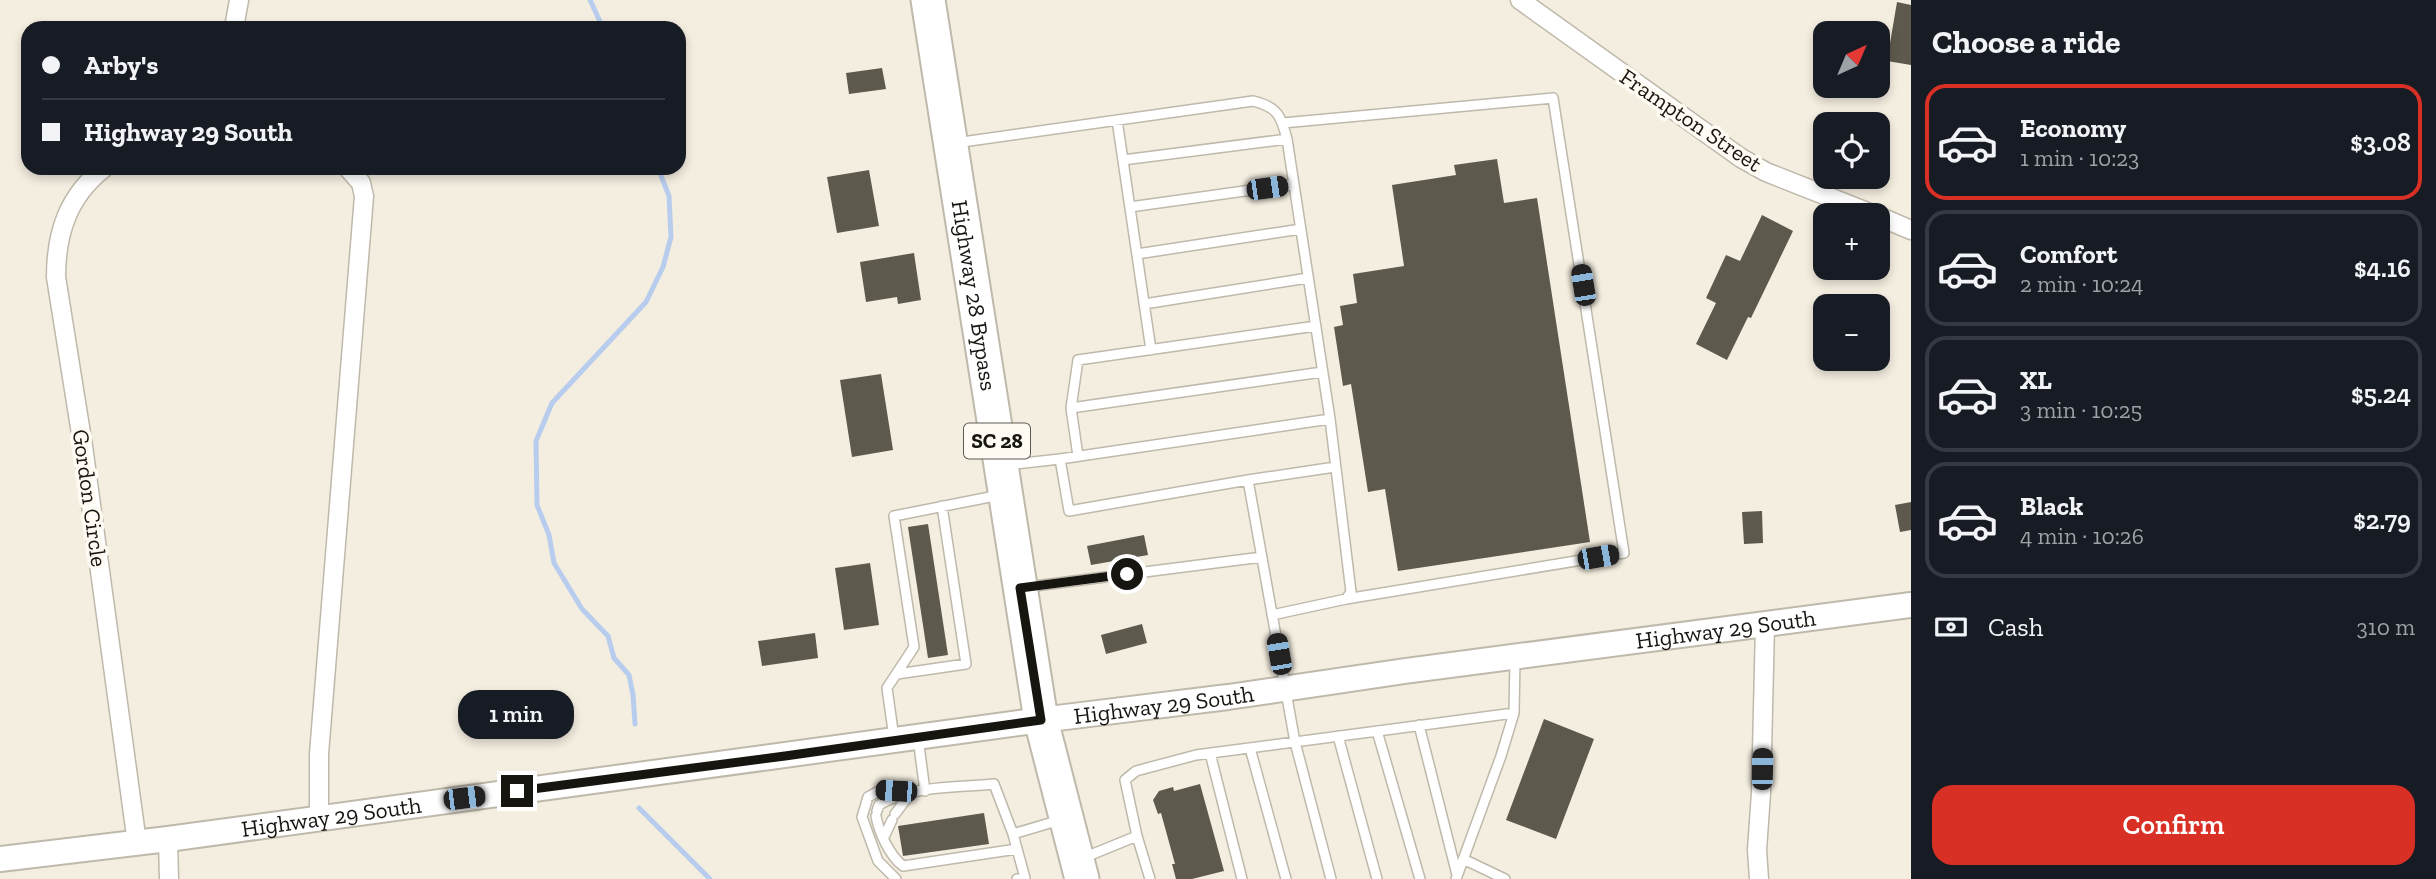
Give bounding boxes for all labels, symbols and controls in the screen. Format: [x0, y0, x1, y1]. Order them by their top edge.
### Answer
north arrow [1813, 21, 1890, 98]
map controls [1813, 21, 1890, 371]
text: Choose a ride [1932, 23, 2120, 61]
text: Arby's [84, 49, 158, 81]
street label: Frampton Street [1615, 62, 1768, 178]
icon: car [1936, 111, 1999, 174]
button: locate [1813, 112, 1890, 189]
text: Economy [2020, 112, 2126, 144]
text: Highway 29 South [84, 116, 293, 148]
text: $3.08 [2350, 126, 2411, 158]
text: 1 min · 10:23 [2020, 144, 2139, 172]
car [1245, 175, 1290, 201]
street label: Highway 28 Bypass [946, 198, 1003, 393]
button: + [1813, 203, 1890, 280]
icon: car [1936, 237, 1999, 300]
text: Comfort [2020, 238, 2117, 270]
text: $4.16 [2354, 252, 2411, 284]
car [1570, 263, 1597, 307]
text: 2 min · 10:24 [2020, 270, 2144, 298]
button: − [1813, 294, 1890, 371]
icon: car [1936, 363, 1999, 426]
text: XL [2020, 364, 2052, 396]
text: $5.24 [2351, 378, 2411, 410]
text: 3 min · 10:25 [2020, 396, 2142, 424]
road number: SC 28 [964, 424, 1030, 458]
street label: Gordon Circle [66, 427, 114, 569]
icon: car [1936, 489, 1999, 552]
text: Black [2020, 490, 2083, 522]
text: $2.79 [2353, 504, 2411, 536]
text: 4 min · 10:26 [2020, 522, 2144, 550]
car [1576, 543, 1621, 571]
route start [1111, 558, 1143, 590]
street label: Highway 29 South [1634, 604, 1818, 655]
icon: cash [1932, 608, 1970, 646]
text: Cash [1988, 611, 2043, 643]
text: 310 m [2357, 613, 2415, 641]
car [1266, 631, 1293, 677]
street label: Highway 29 South [1072, 679, 1256, 730]
callout: 1 min [459, 690, 575, 738]
text: 1 min [489, 700, 543, 728]
car [1752, 748, 1773, 790]
route end [501, 775, 533, 807]
car [875, 779, 918, 803]
car [442, 785, 487, 811]
button: Confirm [1932, 785, 2415, 865]
street label: Highway 29 South [240, 791, 423, 843]

